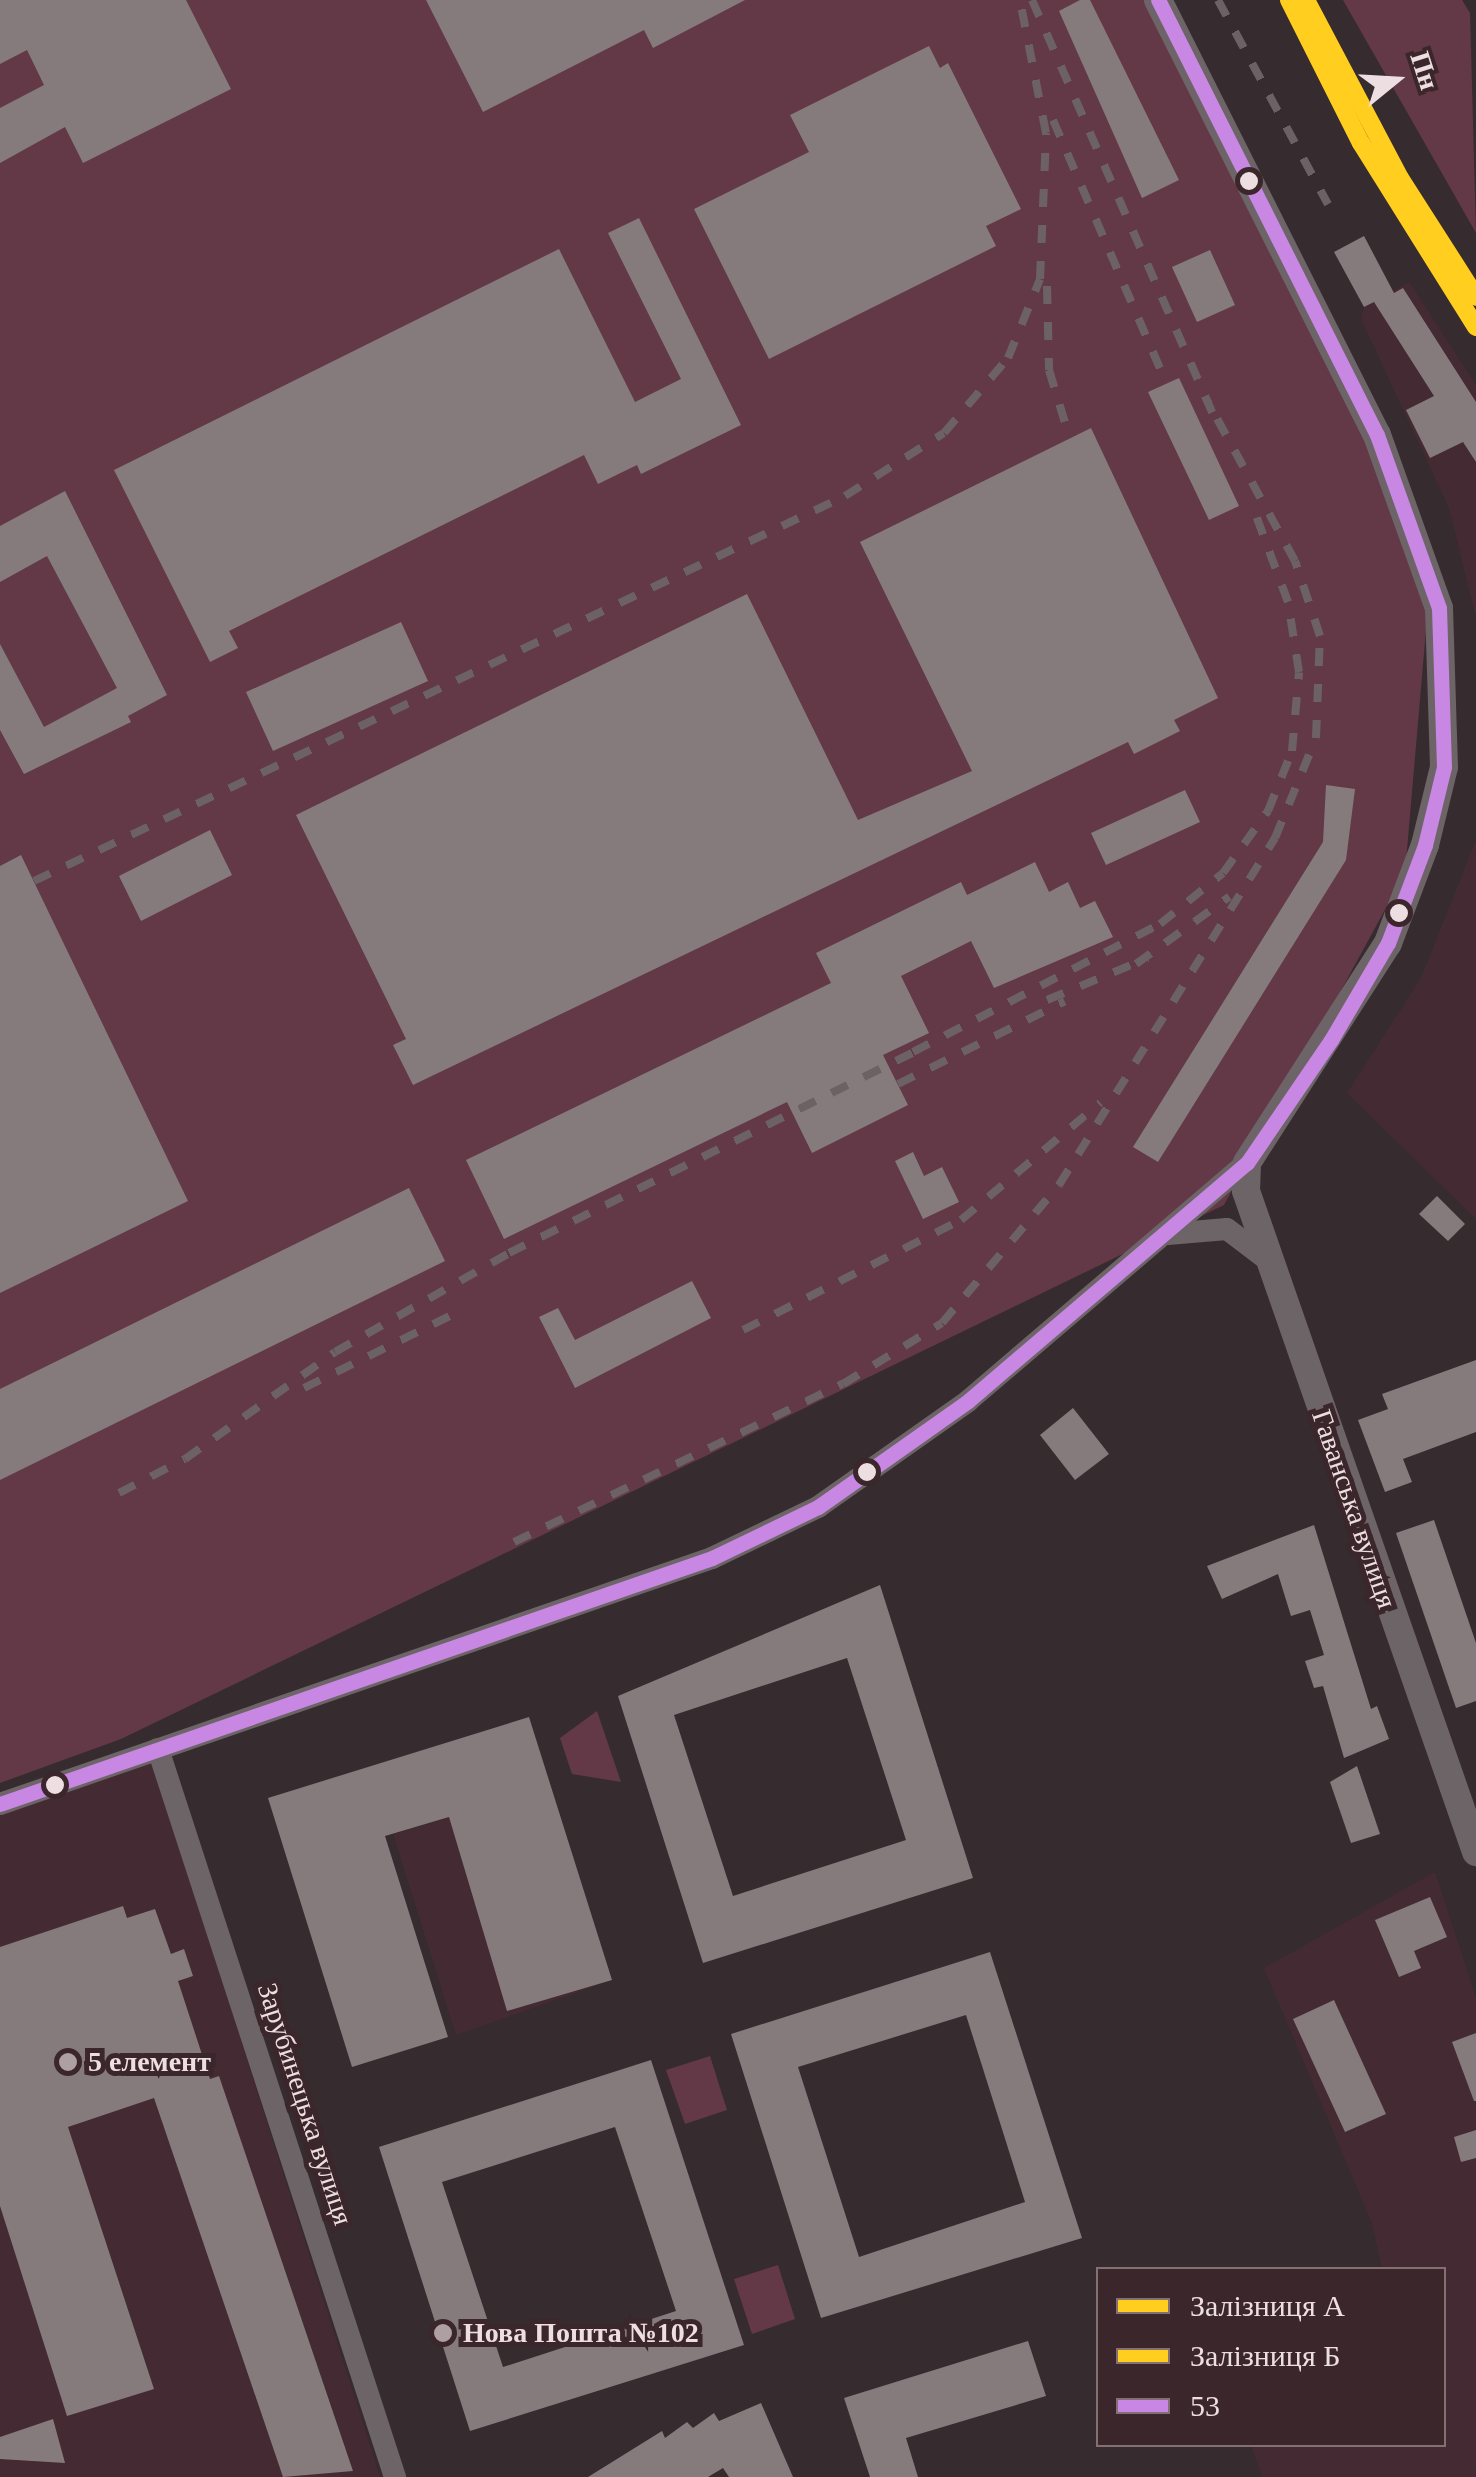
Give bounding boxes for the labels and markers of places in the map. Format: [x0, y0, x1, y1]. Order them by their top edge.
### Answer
unlabelled marker [1239, 171, 1259, 191]
unlabelled marker [1389, 903, 1409, 923]
unlabelled marker [857, 1462, 877, 1482]
unlabelled marker [45, 1775, 65, 1795]
place label: 5 елемент [88, 2045, 211, 2079]
marker: 5 елемент [57, 2051, 79, 2073]
place label: Нова Пошта №102 [463, 2316, 699, 2350]
marker: Нова Пошта №102 [432, 2322, 454, 2344]

